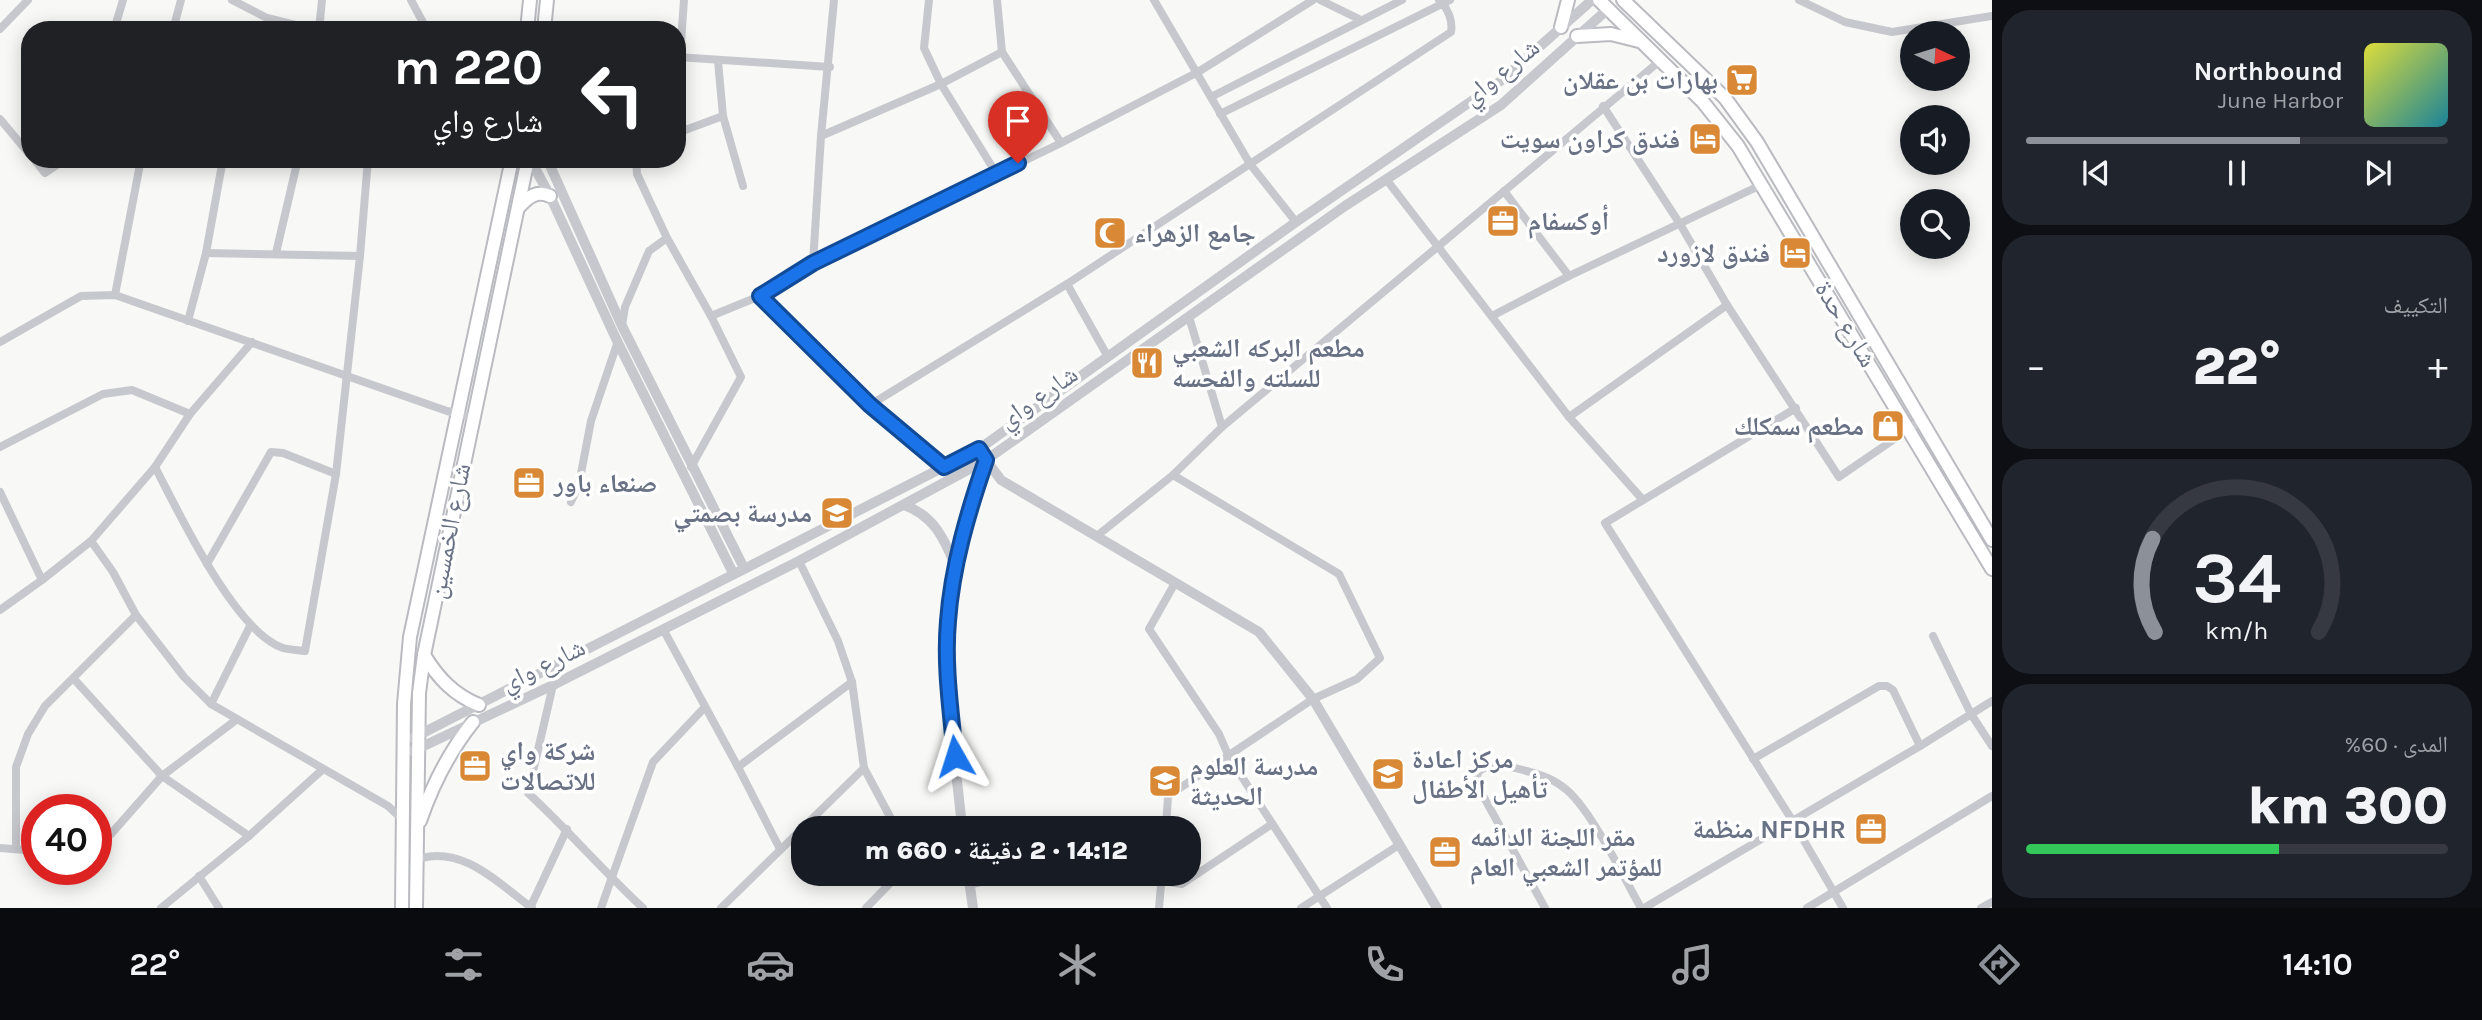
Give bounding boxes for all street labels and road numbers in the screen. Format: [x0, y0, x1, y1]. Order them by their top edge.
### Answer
street label: شارع واي [1456, 32, 1549, 116]
street label: شارع حدة [1808, 275, 1884, 373]
street label: شارع واي [992, 358, 1086, 439]
street label: شارع الخمسين [421, 461, 477, 601]
street label: شارع واي [496, 631, 592, 703]

